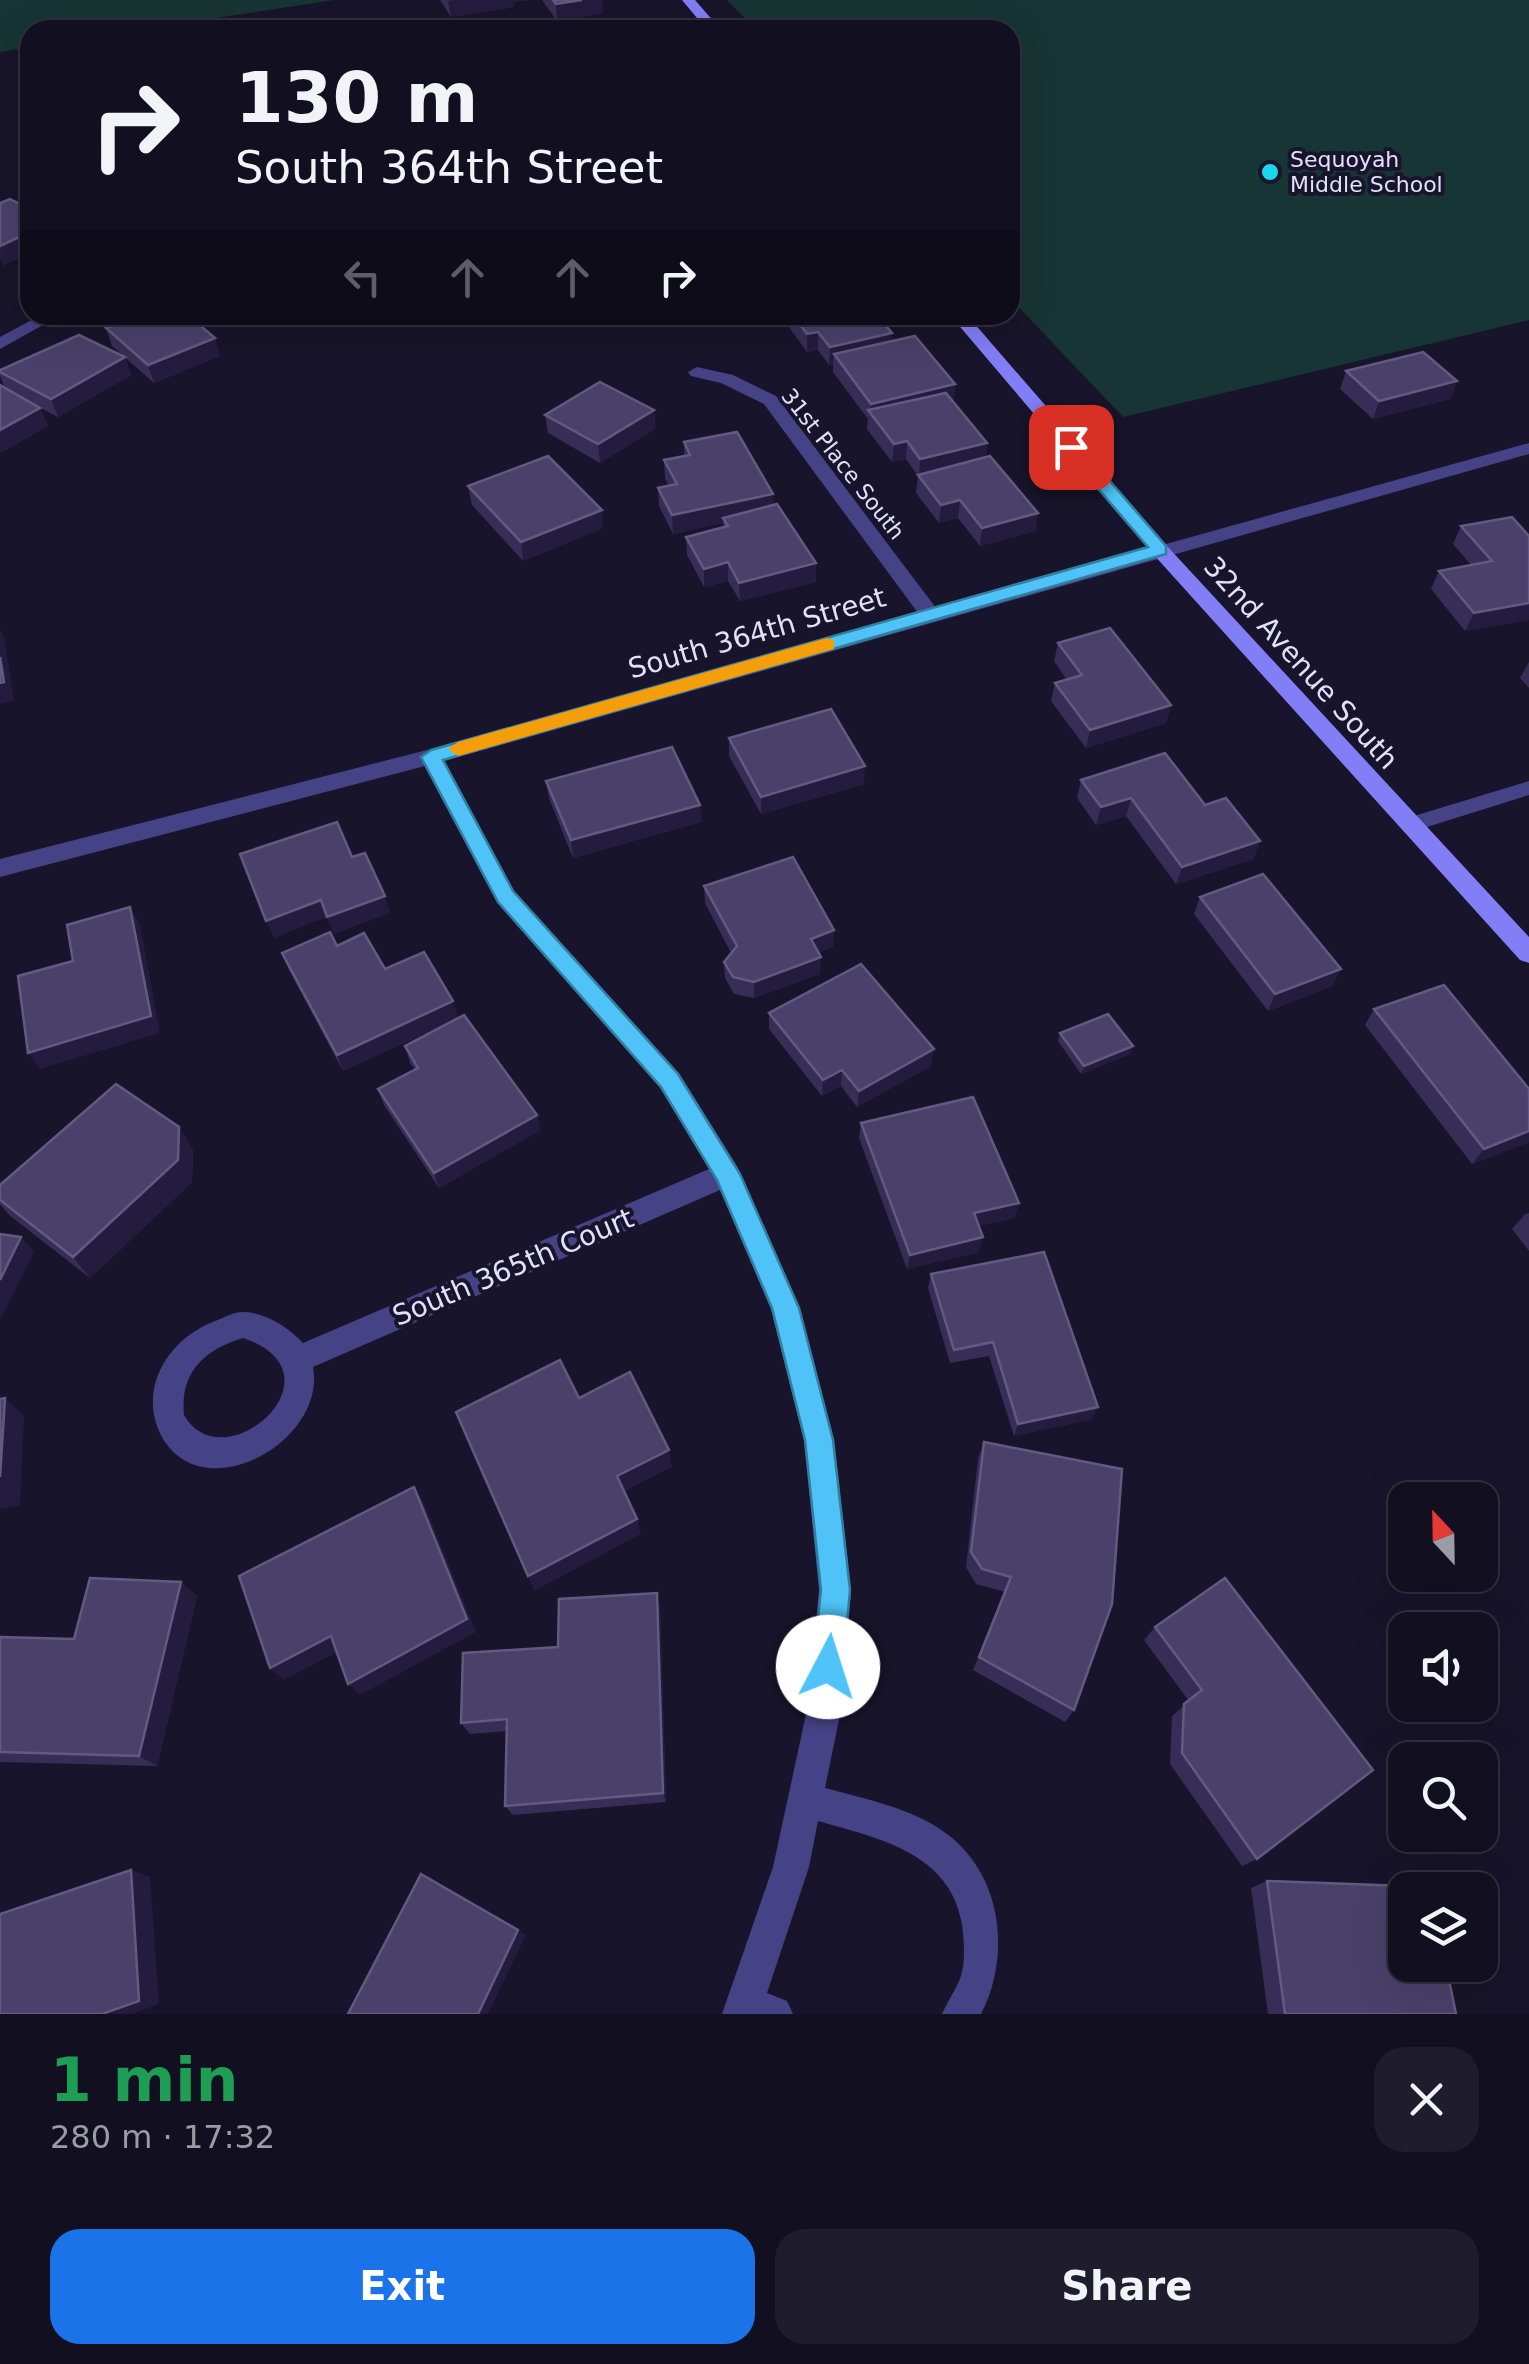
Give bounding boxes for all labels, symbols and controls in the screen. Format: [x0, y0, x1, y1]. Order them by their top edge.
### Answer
text: 130 m [235, 57, 478, 139]
icon: right [70, 60, 200, 190]
text: South 364th Street [235, 141, 663, 194]
place label: Sequoyah Middle School [1290, 147, 1443, 197]
marker: Sequoyah Middle School [1259, 161, 1281, 183]
icon: left [335, 250, 390, 305]
icon: ahead [440, 250, 495, 305]
icon: ahead [545, 250, 600, 305]
icon: right [650, 250, 705, 305]
street label: 31st Place South [776, 384, 910, 544]
pin [1029, 405, 1114, 490]
icon: arrive [1044, 420, 1099, 475]
street label: 32nd Avenue South [1197, 550, 1405, 776]
street label: South 364th Street [624, 580, 890, 686]
street label: South 365th Court [388, 1201, 638, 1333]
north arrow [1388, 1482, 1498, 1592]
map controls [1388, 1482, 1498, 1982]
button: sound [1388, 1612, 1498, 1722]
position arrow [776, 1615, 880, 1719]
button: search [1388, 1742, 1498, 1852]
button: layers [1388, 1872, 1498, 1982]
text: 1 min [50, 2045, 238, 2115]
button: close [1374, 2047, 1479, 2152]
text: 280 m · 17:32 [50, 2118, 275, 2156]
button: Exit [50, 2229, 755, 2344]
button: Share [775, 2229, 1479, 2344]

